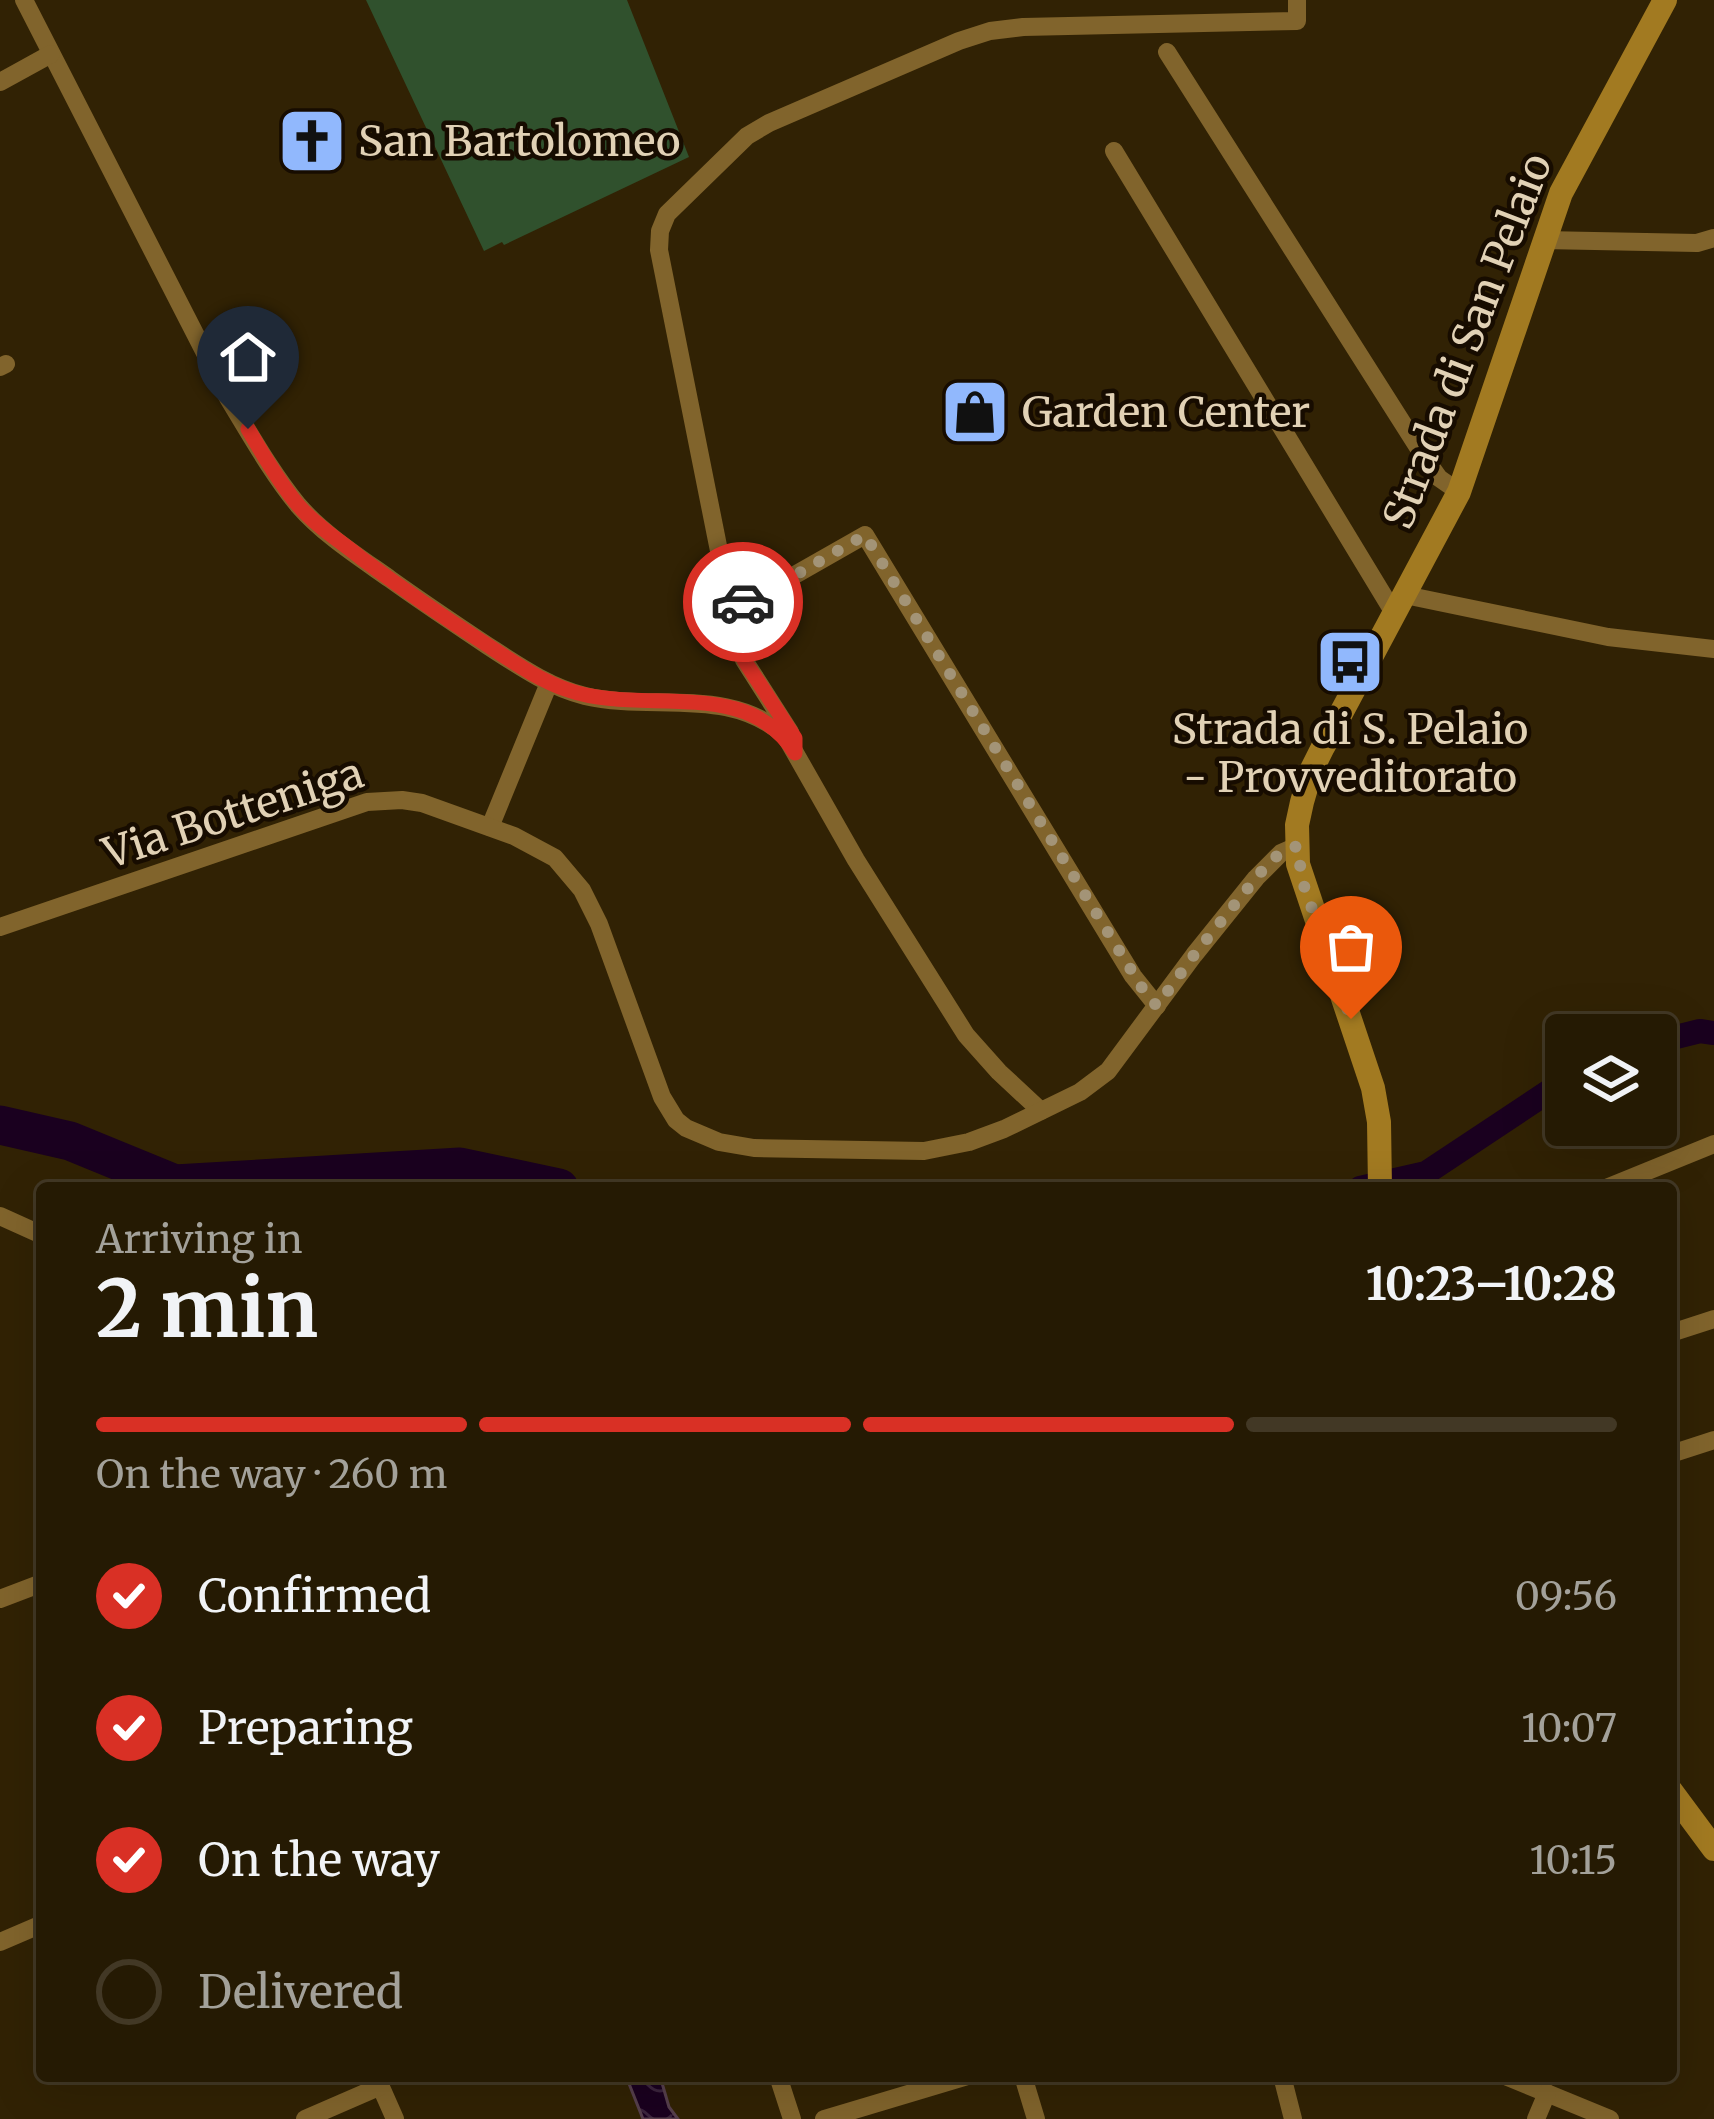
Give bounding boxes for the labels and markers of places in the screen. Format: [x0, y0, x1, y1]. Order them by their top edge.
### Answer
church icon: San Bartolomeo [277, 106, 347, 176]
place label: San Bartolomeo [358, 115, 681, 167]
pin [197, 306, 299, 429]
shop icon: Garden Center [940, 377, 1010, 447]
place label: Garden Center [1022, 386, 1310, 438]
bus stop icon: Strada di S. Pelaio - Provveditorato [1315, 627, 1385, 697]
place label: Strada di S. Pelaio - Provveditorato [1172, 703, 1528, 803]
pin [1300, 896, 1402, 1019]

